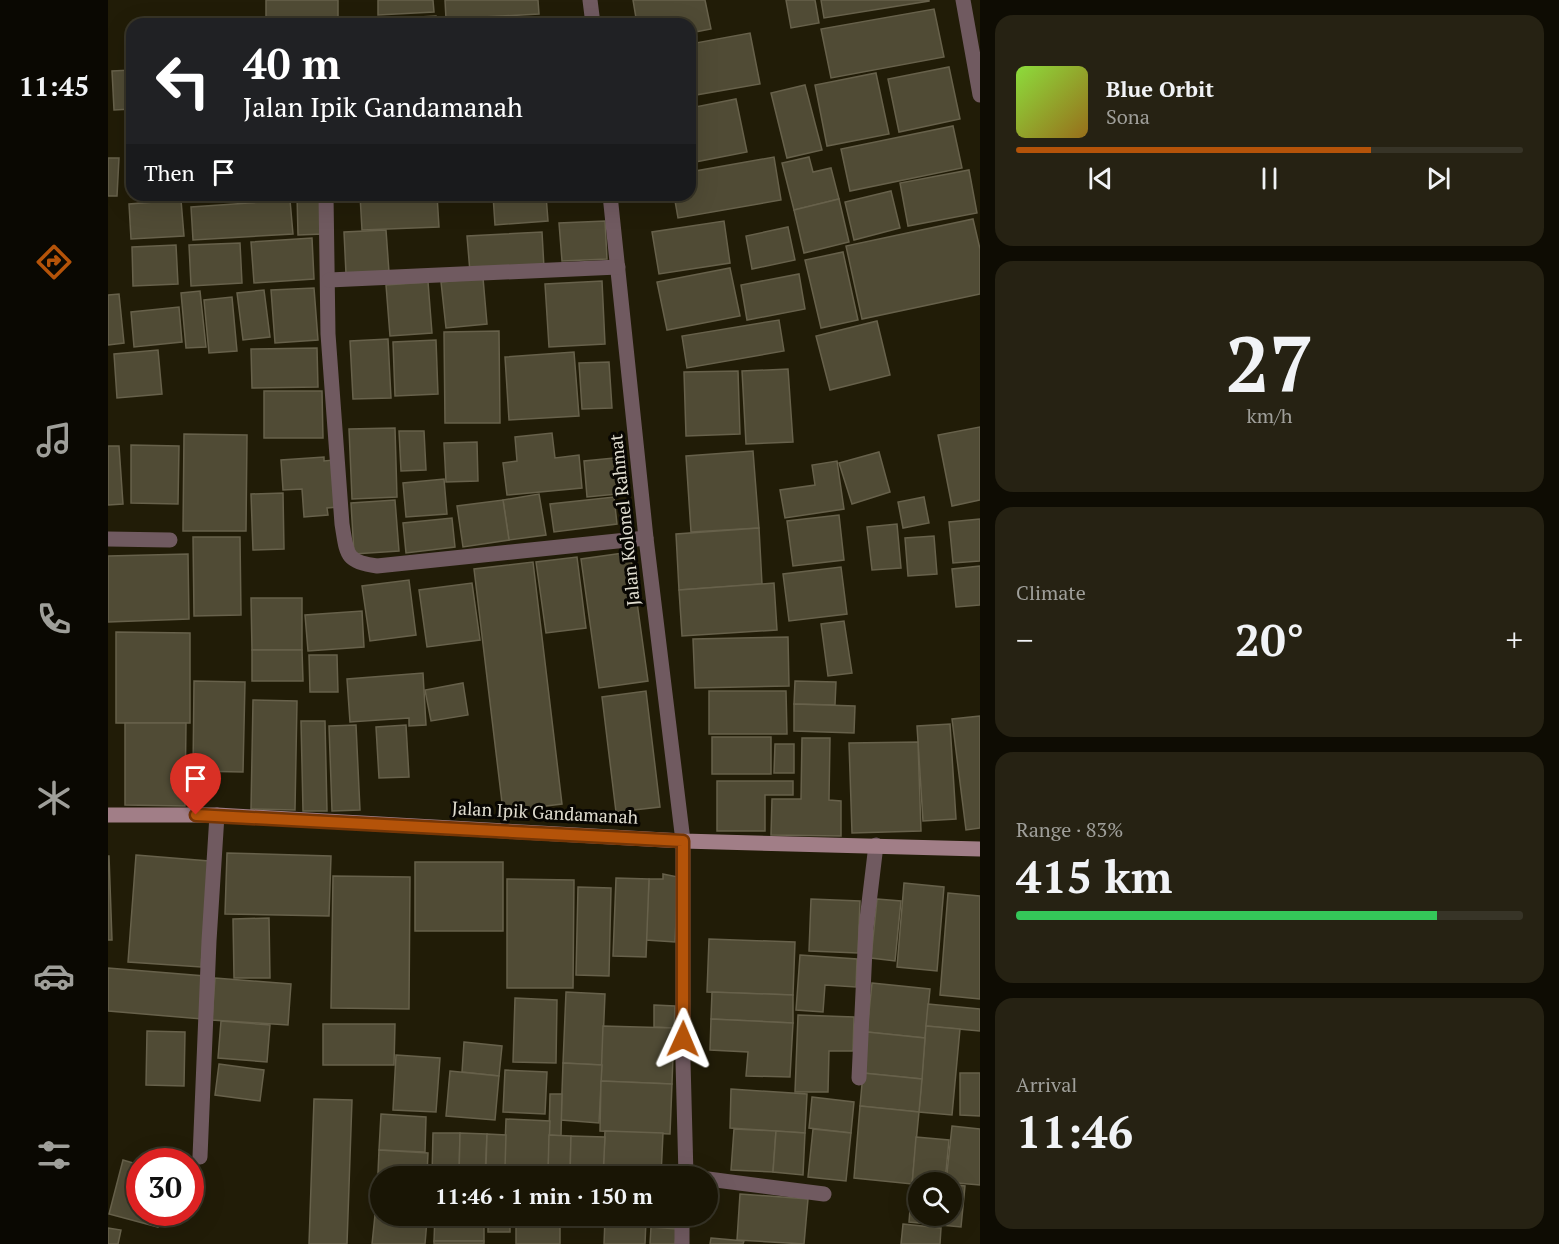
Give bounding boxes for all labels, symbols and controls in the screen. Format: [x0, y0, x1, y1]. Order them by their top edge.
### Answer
text: 40 m [243, 35, 341, 91]
icon: left [144, 42, 222, 120]
text: 11:45 [19, 68, 89, 104]
text: Blue Orbit [1106, 74, 1214, 103]
text: Jalan Ipik Gandamanah [243, 89, 523, 125]
text: Sona [1106, 103, 1150, 130]
icon: arrive [207, 156, 240, 189]
text: Then [144, 158, 195, 187]
icon: previous [1084, 162, 1117, 195]
icon: pause [1253, 162, 1286, 195]
icon: next [1422, 162, 1455, 195]
icon: directions [33, 241, 75, 283]
text: 27 [1225, 311, 1314, 414]
text: km/h [1246, 402, 1293, 429]
icon: music [33, 419, 75, 461]
street label: Jalan Kolonel Rahmat [603, 433, 645, 607]
text: Climate [1016, 579, 1086, 606]
icon: phone [33, 598, 75, 640]
text: 20° [1235, 609, 1304, 669]
text: − [1016, 618, 1034, 661]
text: + [1505, 618, 1523, 661]
pin [170, 753, 221, 815]
icon: arrive [179, 762, 212, 795]
icon: climate [33, 777, 75, 819]
street label: Jalan Ipik Gandamanah [451, 795, 639, 829]
text: Range · 83% [1016, 816, 1123, 843]
text: 415 km [1016, 846, 1172, 906]
icon: car [33, 955, 75, 997]
position arrow [651, 1007, 715, 1071]
text: Arrival [1016, 1071, 1077, 1098]
text: 11:46 [1016, 1101, 1133, 1161]
icon: filters [33, 1134, 75, 1176]
speed limit sign: 30 [126, 1148, 204, 1226]
map controls [908, 1172, 962, 1226]
button: search [908, 1172, 962, 1226]
text: 11:46 · 1 min · 150 m [435, 1181, 653, 1210]

